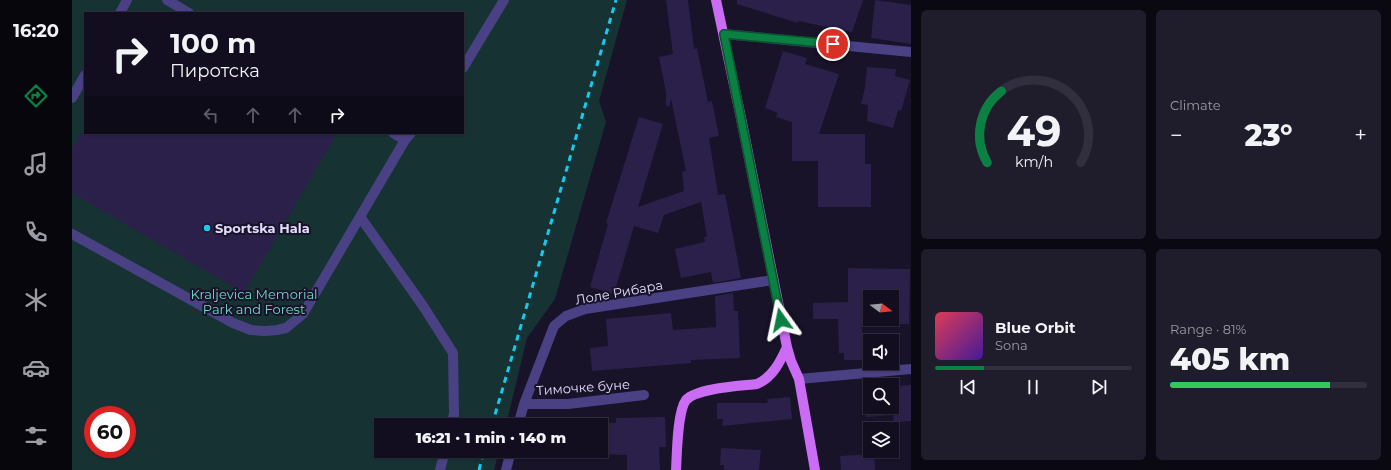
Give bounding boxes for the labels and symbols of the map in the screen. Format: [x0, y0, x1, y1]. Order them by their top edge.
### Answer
pin [816, 27, 850, 61]
place label: Sportska Hala [215, 220, 310, 236]
marker: Sportska Hala [202, 223, 212, 233]
street label: Лоле Рибара [574, 276, 664, 308]
park label: Kraljevica Memorial Park and Forest [190, 286, 318, 317]
north arrow [863, 290, 899, 326]
position arrow [760, 299, 802, 341]
street label: Тимочке буне [536, 376, 630, 398]
speed limit sign: 60 [84, 406, 136, 458]

